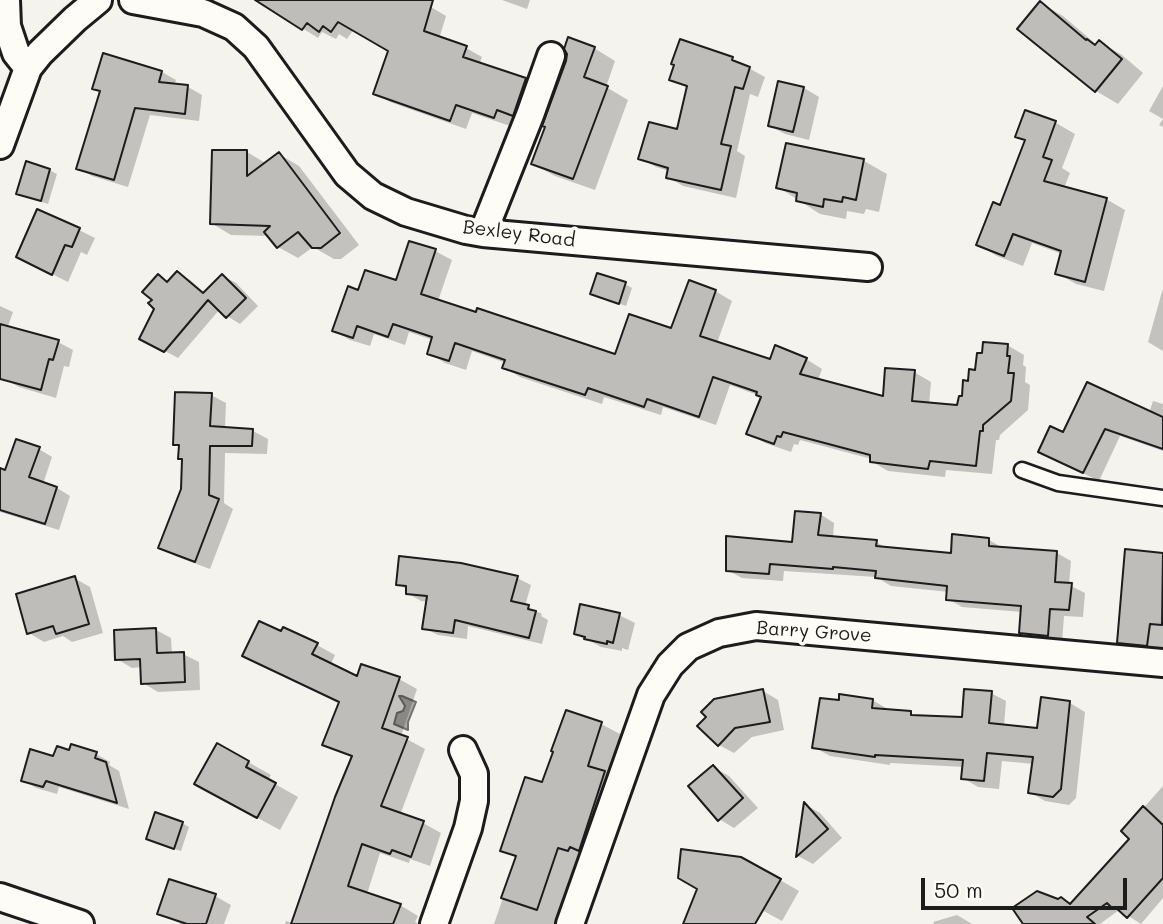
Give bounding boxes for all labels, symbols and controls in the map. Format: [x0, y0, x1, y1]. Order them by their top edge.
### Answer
street label: Bexley Road [461, 216, 577, 252]
street label: Barry Grove [756, 617, 872, 647]
scale bar [925, 864, 1132, 908]
text: 50 m [934, 876, 983, 903]

